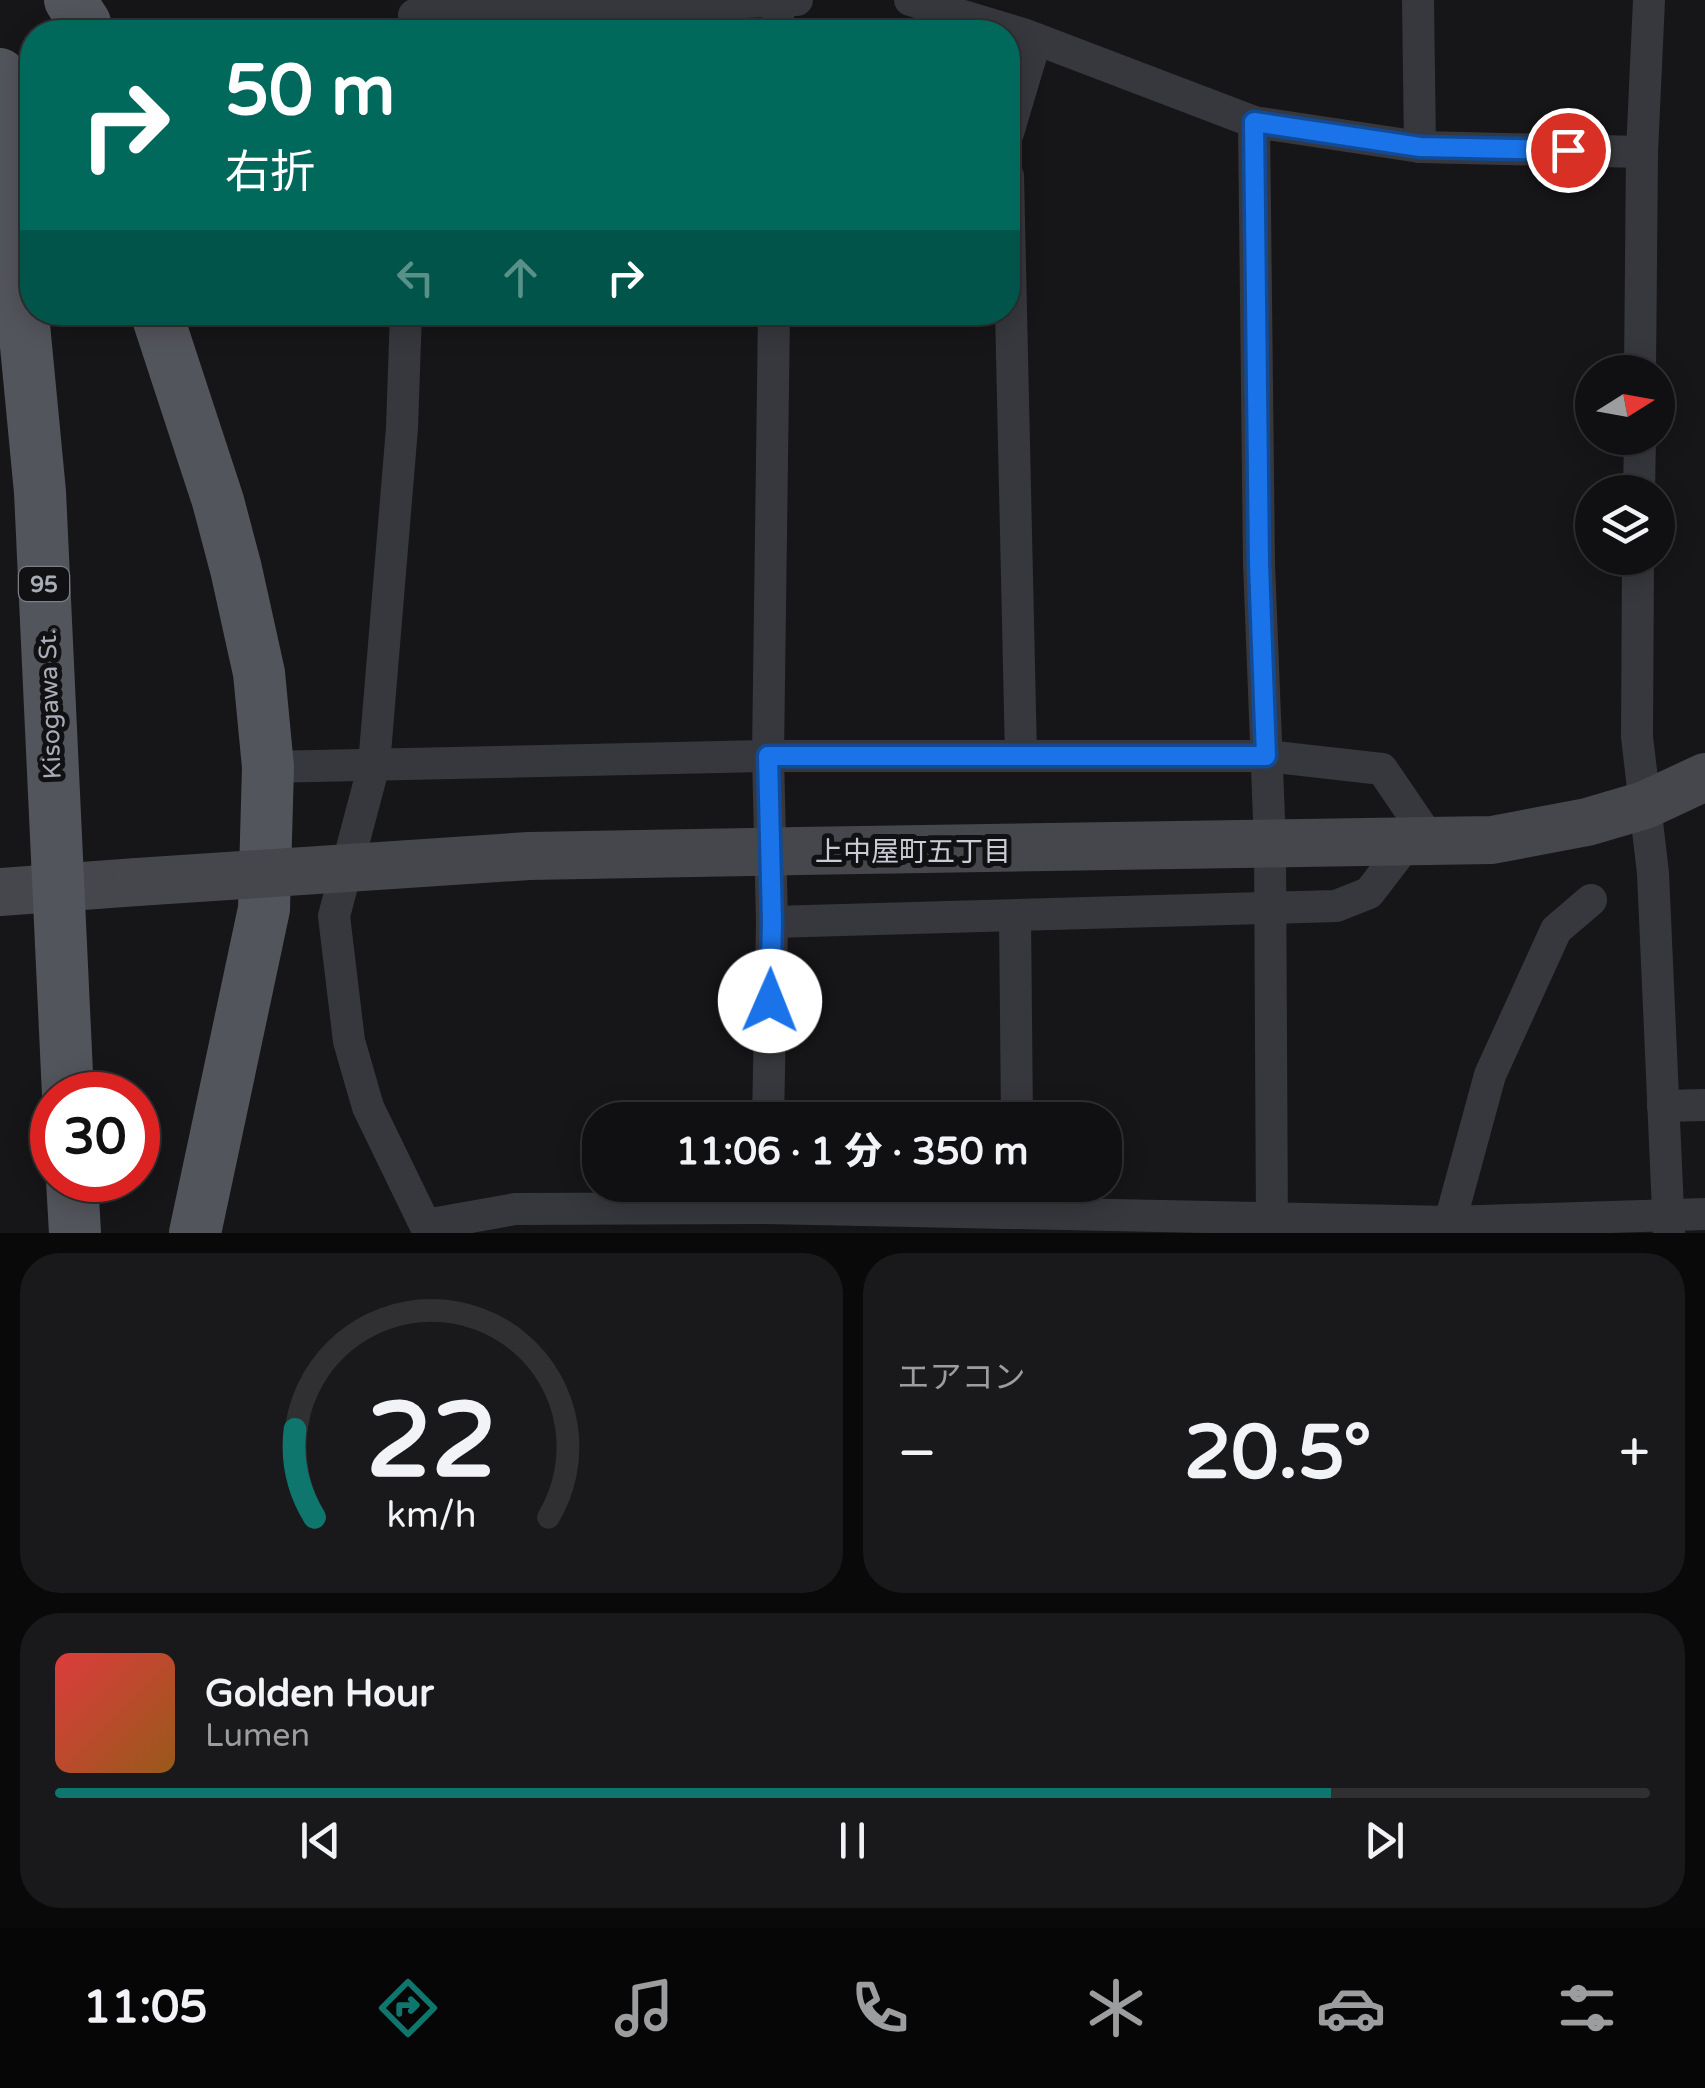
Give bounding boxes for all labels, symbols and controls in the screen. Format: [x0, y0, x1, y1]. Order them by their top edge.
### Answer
text: 50 m [225, 50, 395, 134]
icon: right [60, 60, 190, 190]
pin [1526, 108, 1611, 193]
icon: arrive [1541, 123, 1596, 178]
text: 右折 [225, 146, 315, 200]
icon: left [388, 250, 443, 305]
icon: ahead [493, 250, 548, 305]
icon: right [598, 250, 653, 305]
north arrow [1575, 355, 1675, 455]
map controls [1575, 355, 1675, 575]
button: layers [1575, 475, 1675, 575]
road number: 95 [19, 567, 69, 601]
street label: Kisogawa St. [32, 628, 68, 780]
district label: 上中屋町五丁目 [815, 835, 1011, 869]
position arrow [718, 949, 822, 1053]
speed limit sign: 30 [30, 1072, 160, 1202]
text: 11:06 · 1 分 · 350 m [676, 1129, 1028, 1175]
text: エアコン [898, 1359, 1026, 1397]
text: 22 [366, 1380, 497, 1505]
text: 20.5° [1184, 1408, 1372, 1498]
text: − [898, 1421, 937, 1487]
text: + [1619, 1421, 1650, 1487]
text: km/h [386, 1494, 476, 1537]
text: Golden Hour [205, 1671, 434, 1717]
text: Lumen [205, 1717, 310, 1755]
icon: previous [293, 1813, 348, 1868]
icon: pause [825, 1813, 880, 1868]
icon: next [1357, 1813, 1412, 1868]
icon: directions [373, 1973, 443, 2043]
icon: music [609, 1973, 679, 2043]
icon: phone [845, 1973, 915, 2043]
icon: climate [1081, 1973, 1151, 2043]
icon: car [1316, 1973, 1386, 2043]
icon: filters [1552, 1973, 1622, 2043]
text: 11:05 [83, 1981, 208, 2035]

